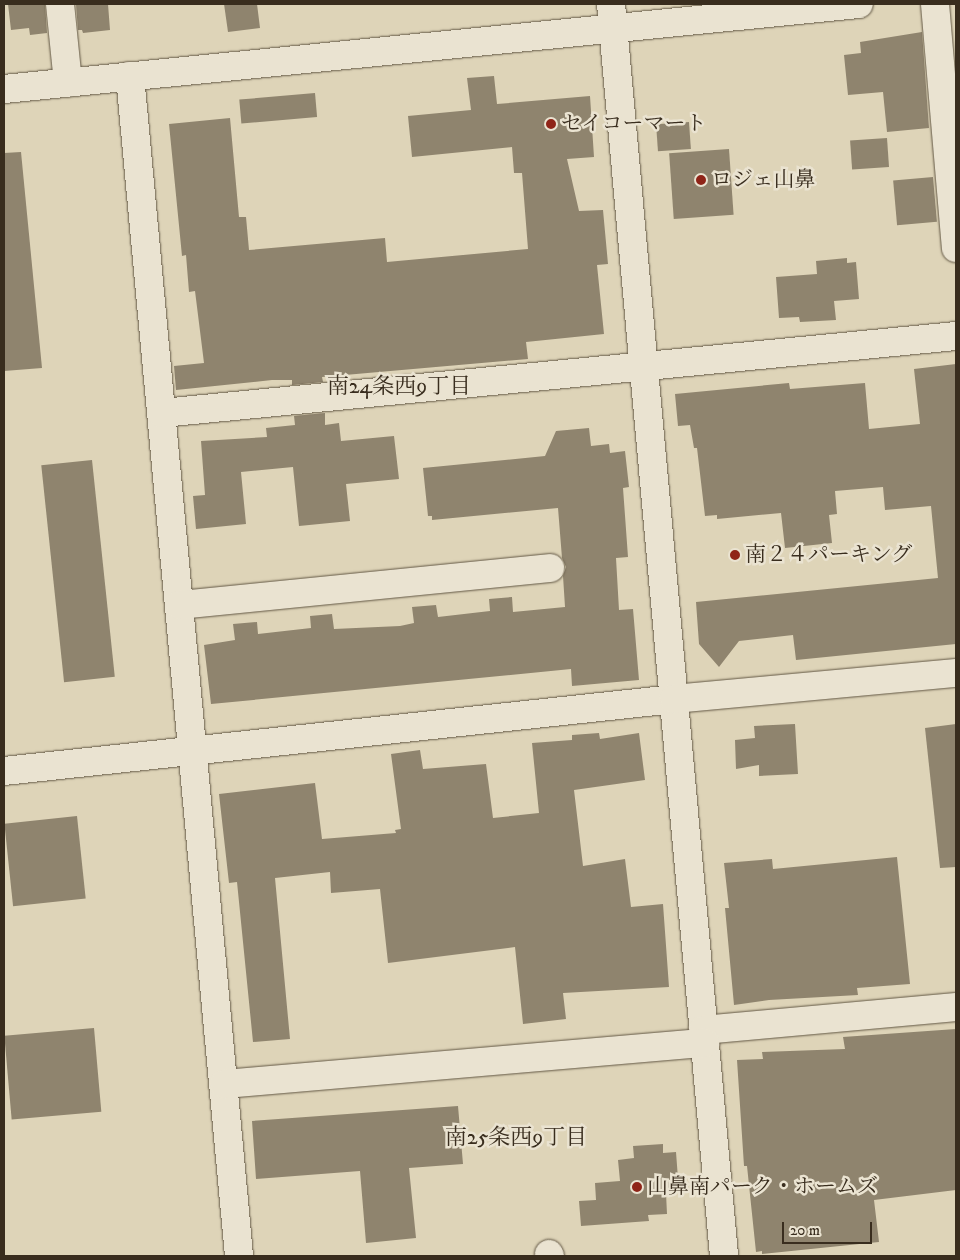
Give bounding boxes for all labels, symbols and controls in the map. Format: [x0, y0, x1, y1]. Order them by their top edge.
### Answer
place label: セイコーマート [561, 111, 708, 137]
marker: セイコーマート [545, 118, 557, 130]
place label: ロジェ山鼻 [711, 167, 816, 193]
marker: ロジェ山鼻 [695, 174, 707, 186]
district label: 南24条西9丁目 [327, 374, 471, 400]
place label: 南２４パーキング [745, 542, 913, 568]
marker: 南２４パーキング [729, 549, 741, 561]
district label: 南25条西9丁目 [445, 1125, 587, 1151]
place label: 山鼻南パーク・ホームズ [647, 1174, 878, 1200]
marker: 山鼻南パーク・ホームズ [631, 1181, 643, 1193]
scale bar [785, 1212, 875, 1244]
text: 20 m [790, 1221, 820, 1240]

